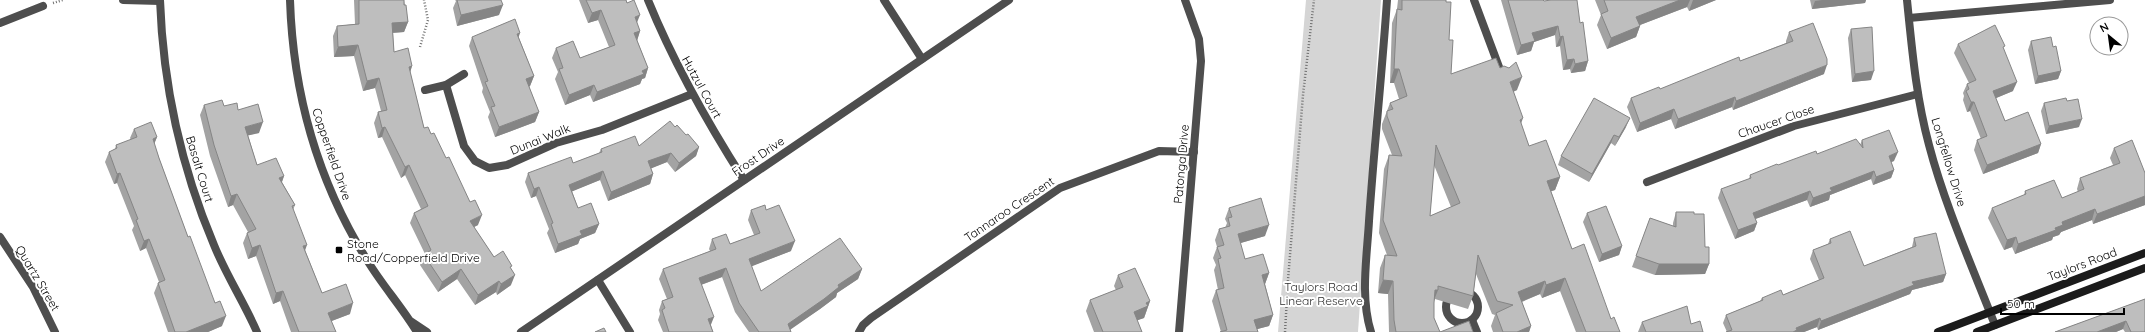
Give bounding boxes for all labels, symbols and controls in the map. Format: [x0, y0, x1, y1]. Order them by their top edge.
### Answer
north arrow [2089, 16, 2129, 56]
text: N [2097, 19, 2111, 35]
street label: Hutzul Court [679, 53, 725, 121]
street label: Chaucer Close [1736, 101, 1816, 141]
street label: Copperfield Drive [309, 106, 355, 202]
street label: Longfellow Drive [1928, 116, 1970, 209]
street label: Dunai Walk [508, 120, 572, 158]
street label: Patonga Drive [1170, 124, 1192, 204]
street label: Frost Drive [729, 133, 787, 179]
street label: Basalt Court [183, 134, 217, 204]
street label: Tannaroo Crescent [961, 173, 1057, 245]
place label: Stone Road/Copperfield Drive [347, 236, 480, 265]
street label: Quartz Street [13, 242, 63, 314]
street label: Taylors Road [2045, 244, 2119, 284]
marker: Stone Road/Copperfield Drive [334, 245, 344, 255]
park label: Taylors Road Linear Reserve [1279, 279, 1363, 308]
scale bar [2001, 290, 2124, 316]
text: 50 m [2007, 296, 2035, 311]

